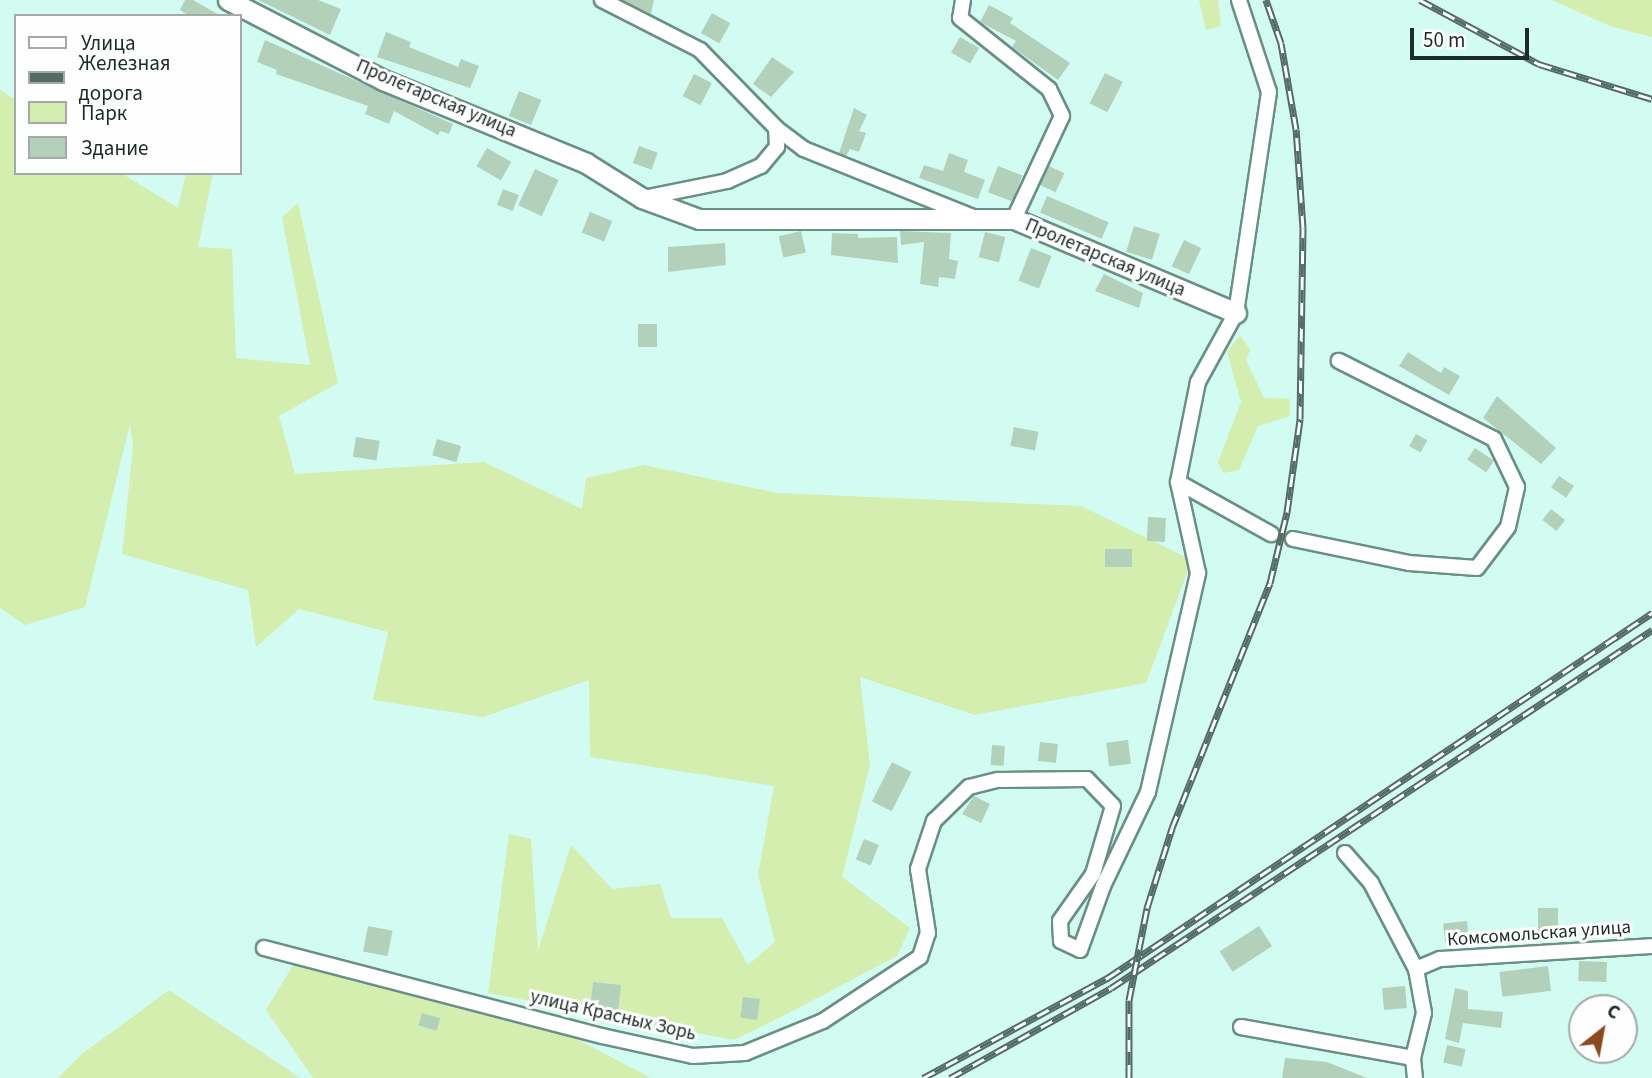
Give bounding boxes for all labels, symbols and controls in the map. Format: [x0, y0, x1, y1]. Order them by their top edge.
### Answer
legend [14, 14, 242, 175]
scale bar [1414, 14, 1533, 58]
text: 50 m [1423, 25, 1465, 55]
text: Улица [81, 28, 136, 58]
text: Железная дорога [79, 48, 171, 108]
street label: Пролетарская улица [353, 55, 519, 143]
text: Парк [81, 98, 127, 128]
text: Здание [81, 133, 149, 163]
street label: Пролетарская улица [1022, 214, 1188, 302]
street label: Комсомольская улица [1446, 916, 1632, 952]
street label: улица Красных Зорь [528, 986, 698, 1046]
north arrow [1568, 994, 1638, 1064]
text: С [1601, 998, 1625, 1027]

